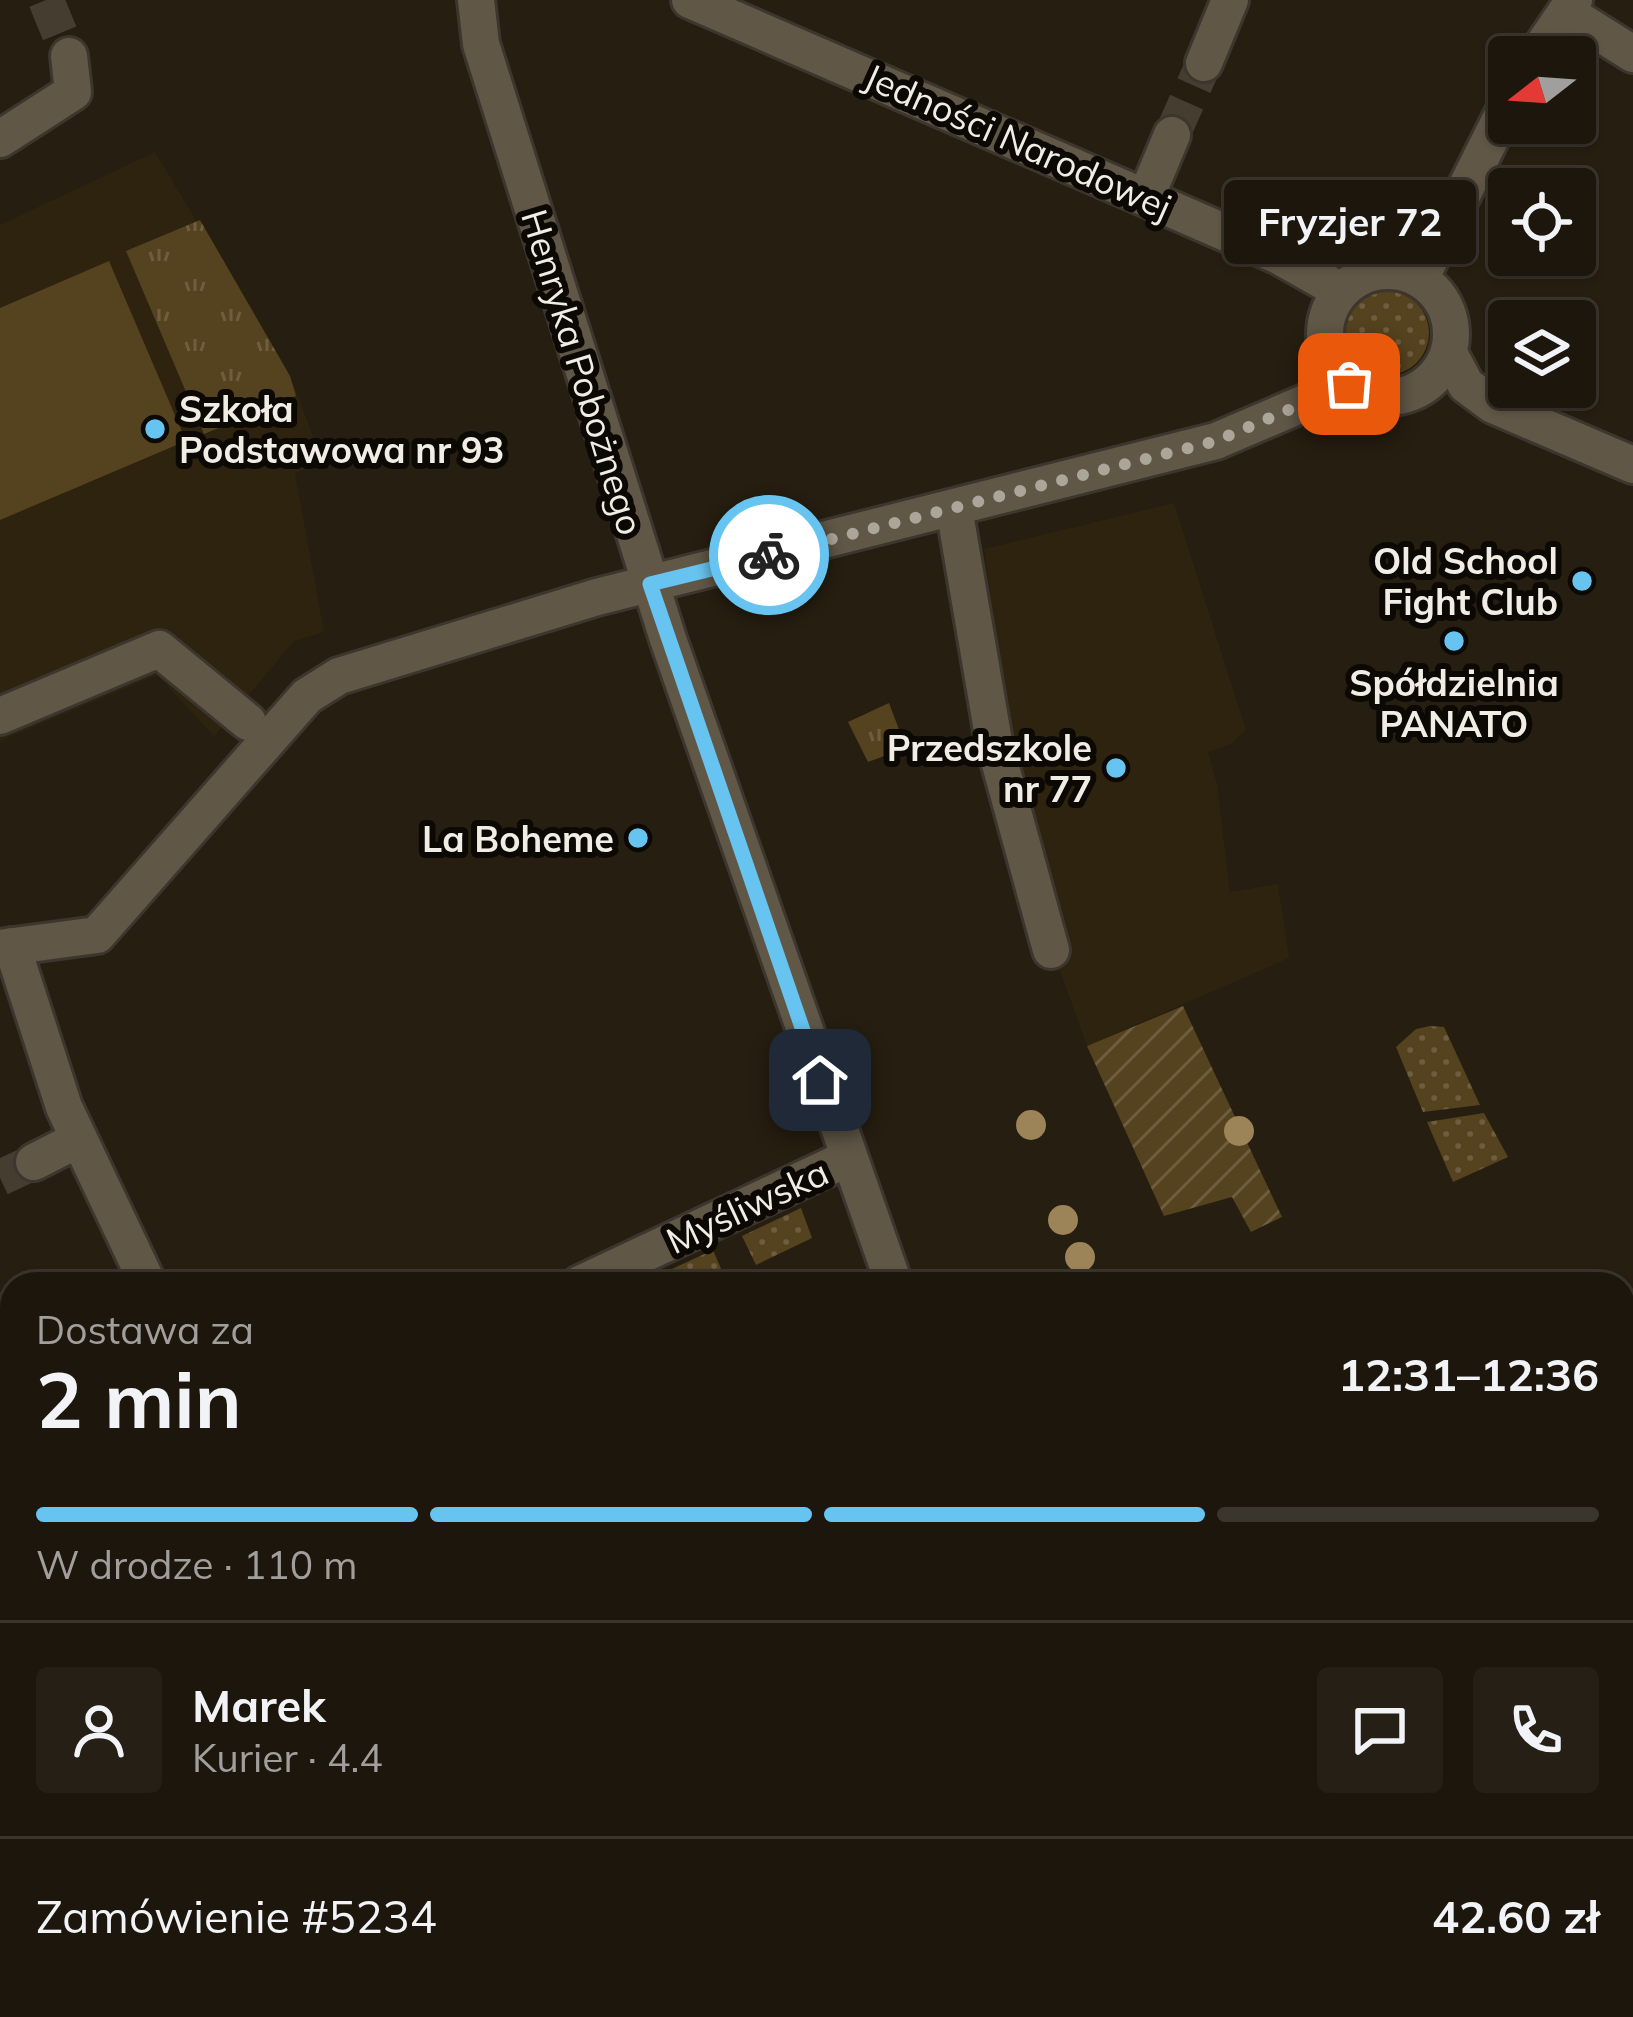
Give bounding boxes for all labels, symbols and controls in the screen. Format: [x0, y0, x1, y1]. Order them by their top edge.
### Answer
north arrow [1488, 36, 1596, 144]
map controls [1488, 36, 1596, 408]
street label: Jedności Narodowej [858, 53, 1178, 229]
button: locate [1488, 168, 1596, 276]
callout: Fryzjer 72 [1223, 180, 1475, 264]
text: Fryzjer 72 [1258, 197, 1442, 246]
street label: Henryka Pobożnego [512, 204, 654, 540]
button: layers [1488, 300, 1596, 408]
pin [1298, 333, 1400, 435]
icon: bag [1316, 351, 1382, 417]
place label: Szkoła Podstawowa nr 93 [179, 386, 504, 472]
marker: Szkoła Podstawowa nr 93 [142, 416, 168, 442]
courier [709, 495, 829, 615]
icon: bike [736, 522, 802, 588]
place label: Old School Fight Club [1373, 538, 1558, 624]
marker: Old School Fight Club [1569, 568, 1595, 594]
marker: Spółdzielnia PANATO [1441, 628, 1467, 654]
place label: Spółdzielnia PANATO [1349, 660, 1559, 746]
place label: Przedszkole nr 77 [887, 725, 1092, 811]
marker: Przedszkole nr 77 [1103, 755, 1129, 781]
place label: La Boheme [422, 816, 614, 861]
marker: La Boheme [625, 825, 651, 851]
pin [769, 1029, 871, 1131]
icon: home [787, 1047, 853, 1113]
street label: Myśliwska [659, 1149, 835, 1263]
text: Dostawa za [36, 1305, 254, 1354]
text: 12:31–12:36 [1338, 1346, 1599, 1402]
text: 2 min [36, 1350, 242, 1448]
text: W drodze · 110 m [36, 1540, 358, 1589]
button: person [36, 1667, 162, 1793]
button: chat [1317, 1667, 1443, 1793]
button: phone [1473, 1667, 1599, 1793]
text: Marek [192, 1677, 326, 1733]
text: Kurier · 4.4 [192, 1733, 383, 1782]
text: Zamówienie #5234 [36, 1888, 437, 1944]
text: 42.60 zł [1432, 1888, 1599, 1944]

